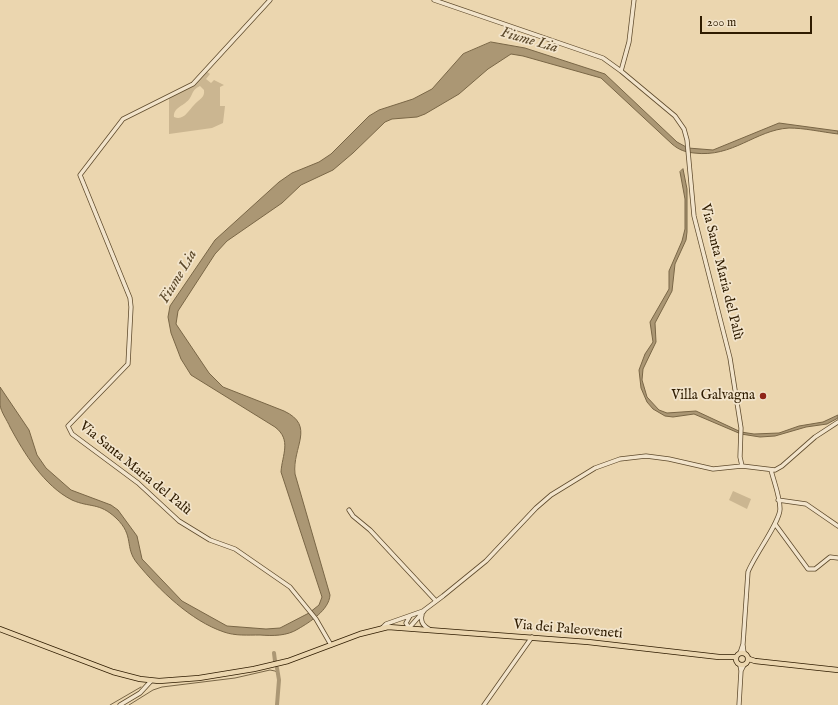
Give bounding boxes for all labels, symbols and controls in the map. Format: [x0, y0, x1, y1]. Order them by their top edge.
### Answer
scale bar [702, 8, 814, 34]
text: 200 m [707, 15, 736, 30]
water label: Fiume Lia [498, 24, 560, 58]
street label: Via Santa Maria del Palù [696, 202, 746, 342]
water label: Fiume Lia [156, 247, 202, 307]
place label: Villa Galvagna [671, 388, 755, 404]
marker: Villa Galvagna [758, 391, 768, 401]
street label: Via Santa Maria del Palù [75, 419, 195, 519]
street label: Via dei Paleoveneti [513, 617, 623, 643]

